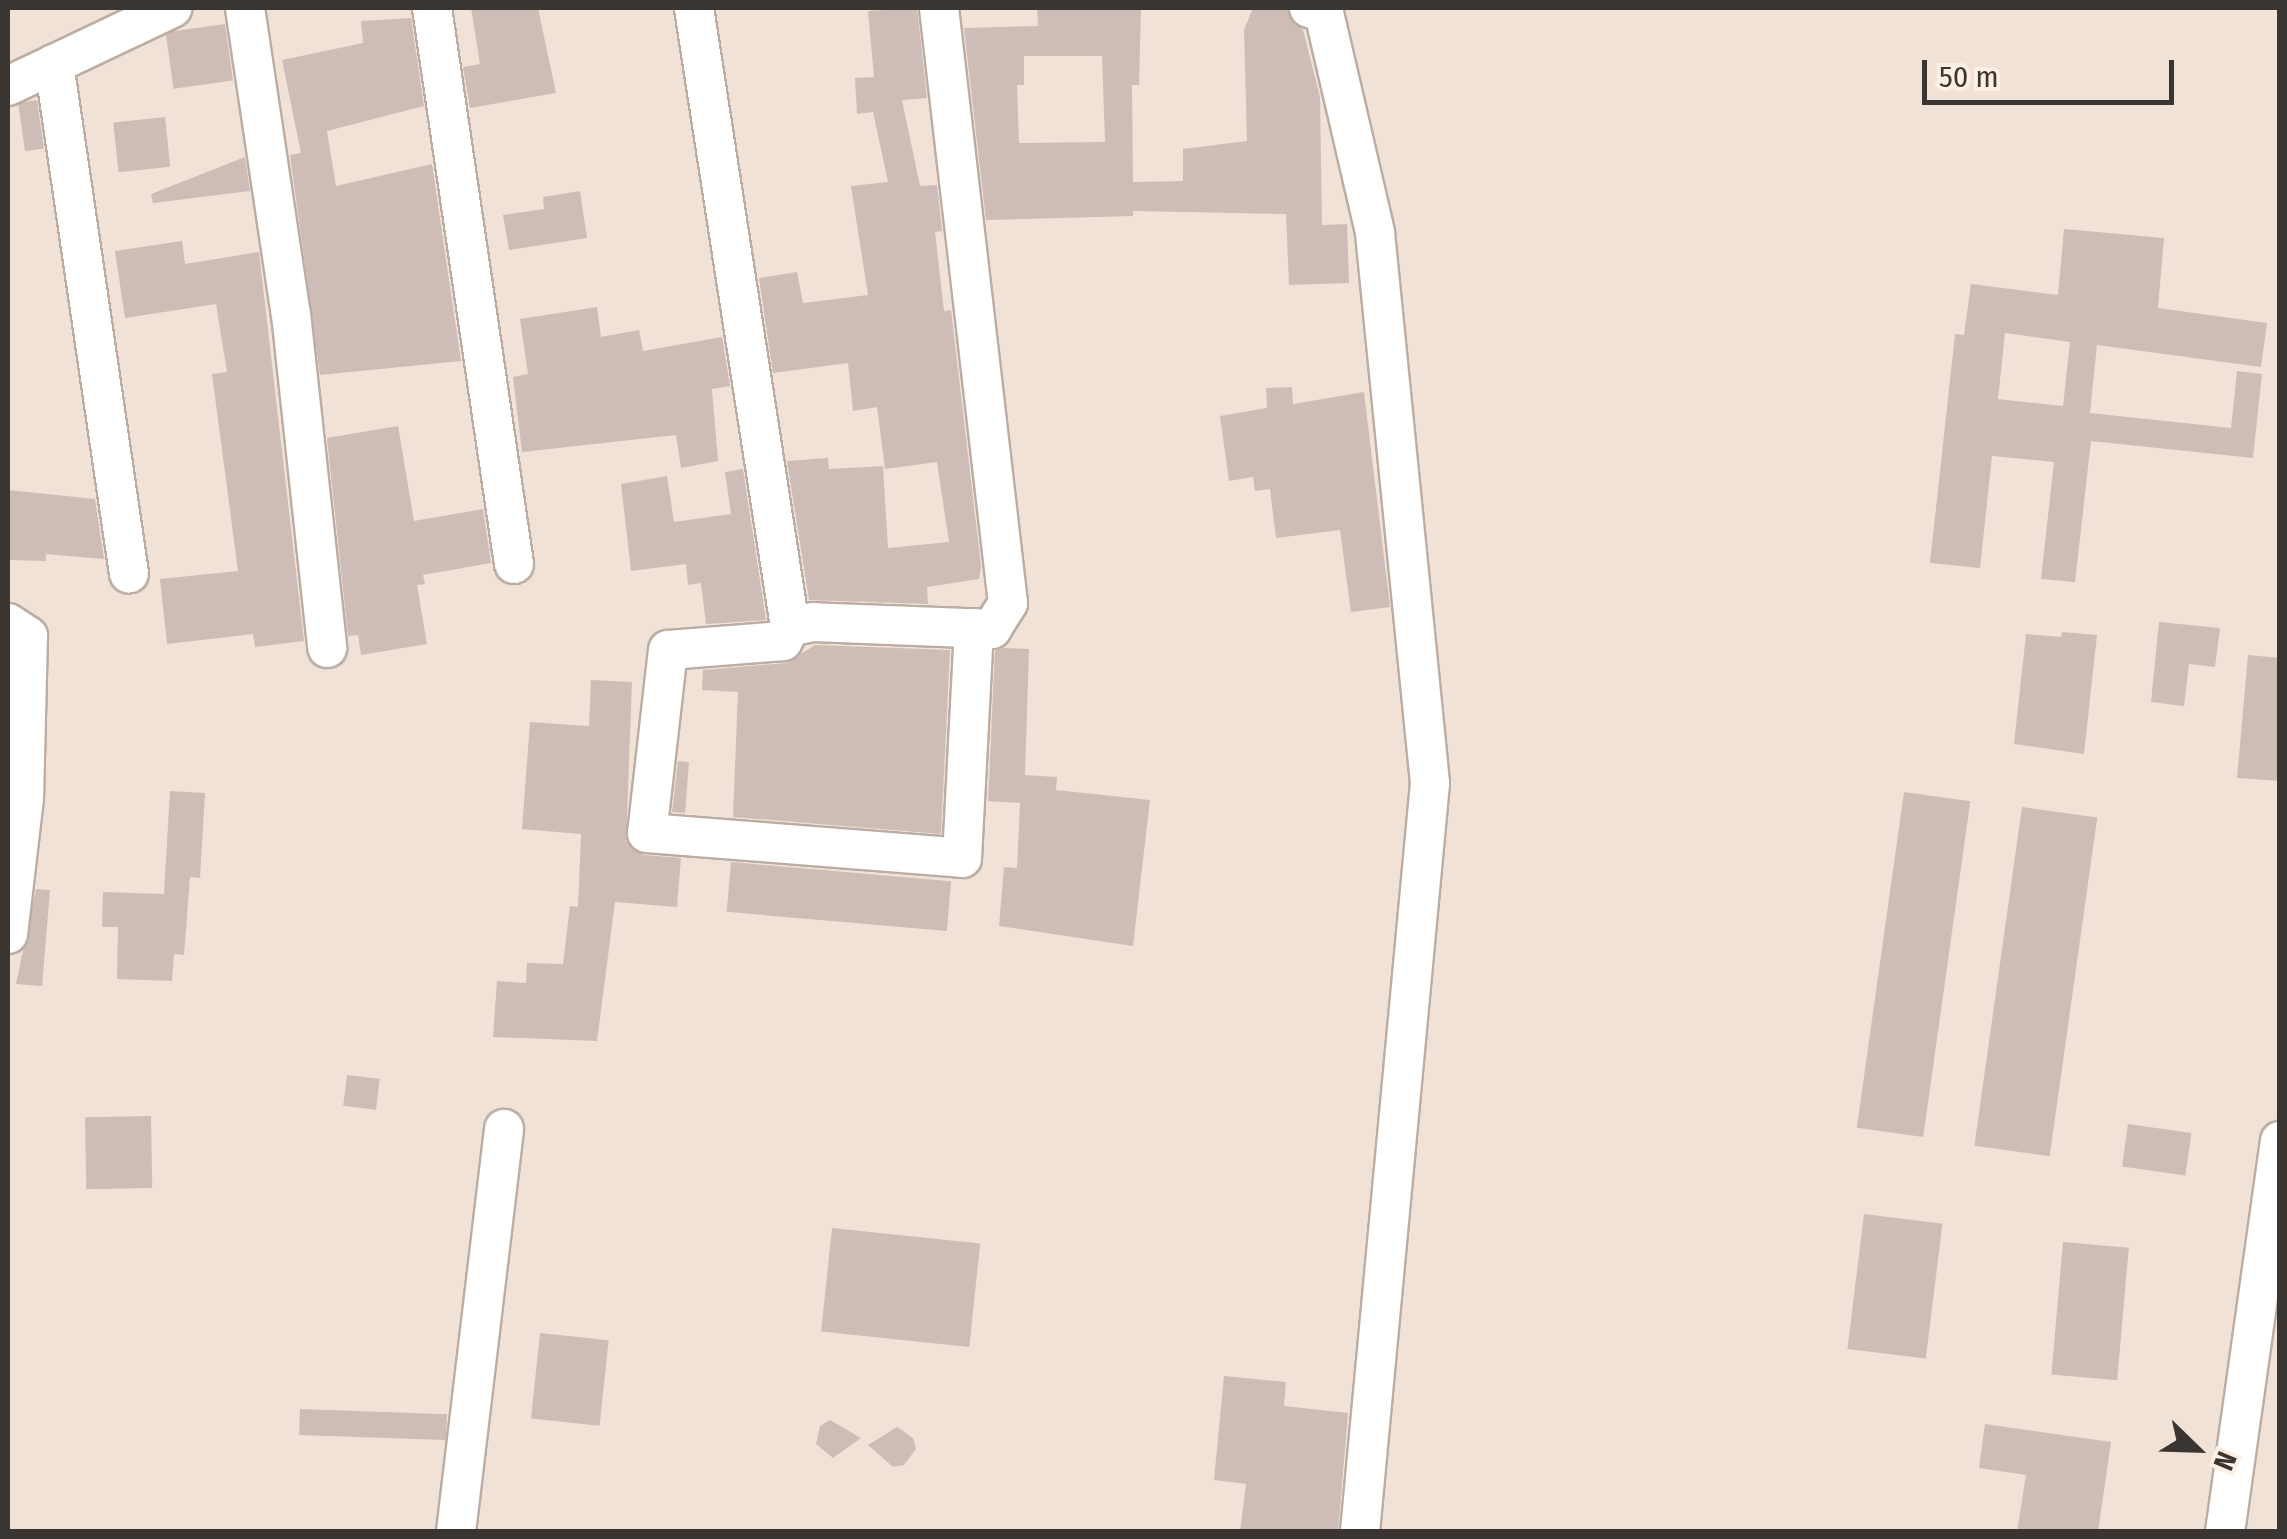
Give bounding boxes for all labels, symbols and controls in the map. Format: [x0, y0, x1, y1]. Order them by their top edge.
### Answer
scale bar [1927, 40, 2180, 102]
text: 50 m [1939, 59, 1999, 95]
north arrow [2147, 1399, 2247, 1499]
text: N [2207, 1447, 2244, 1475]

